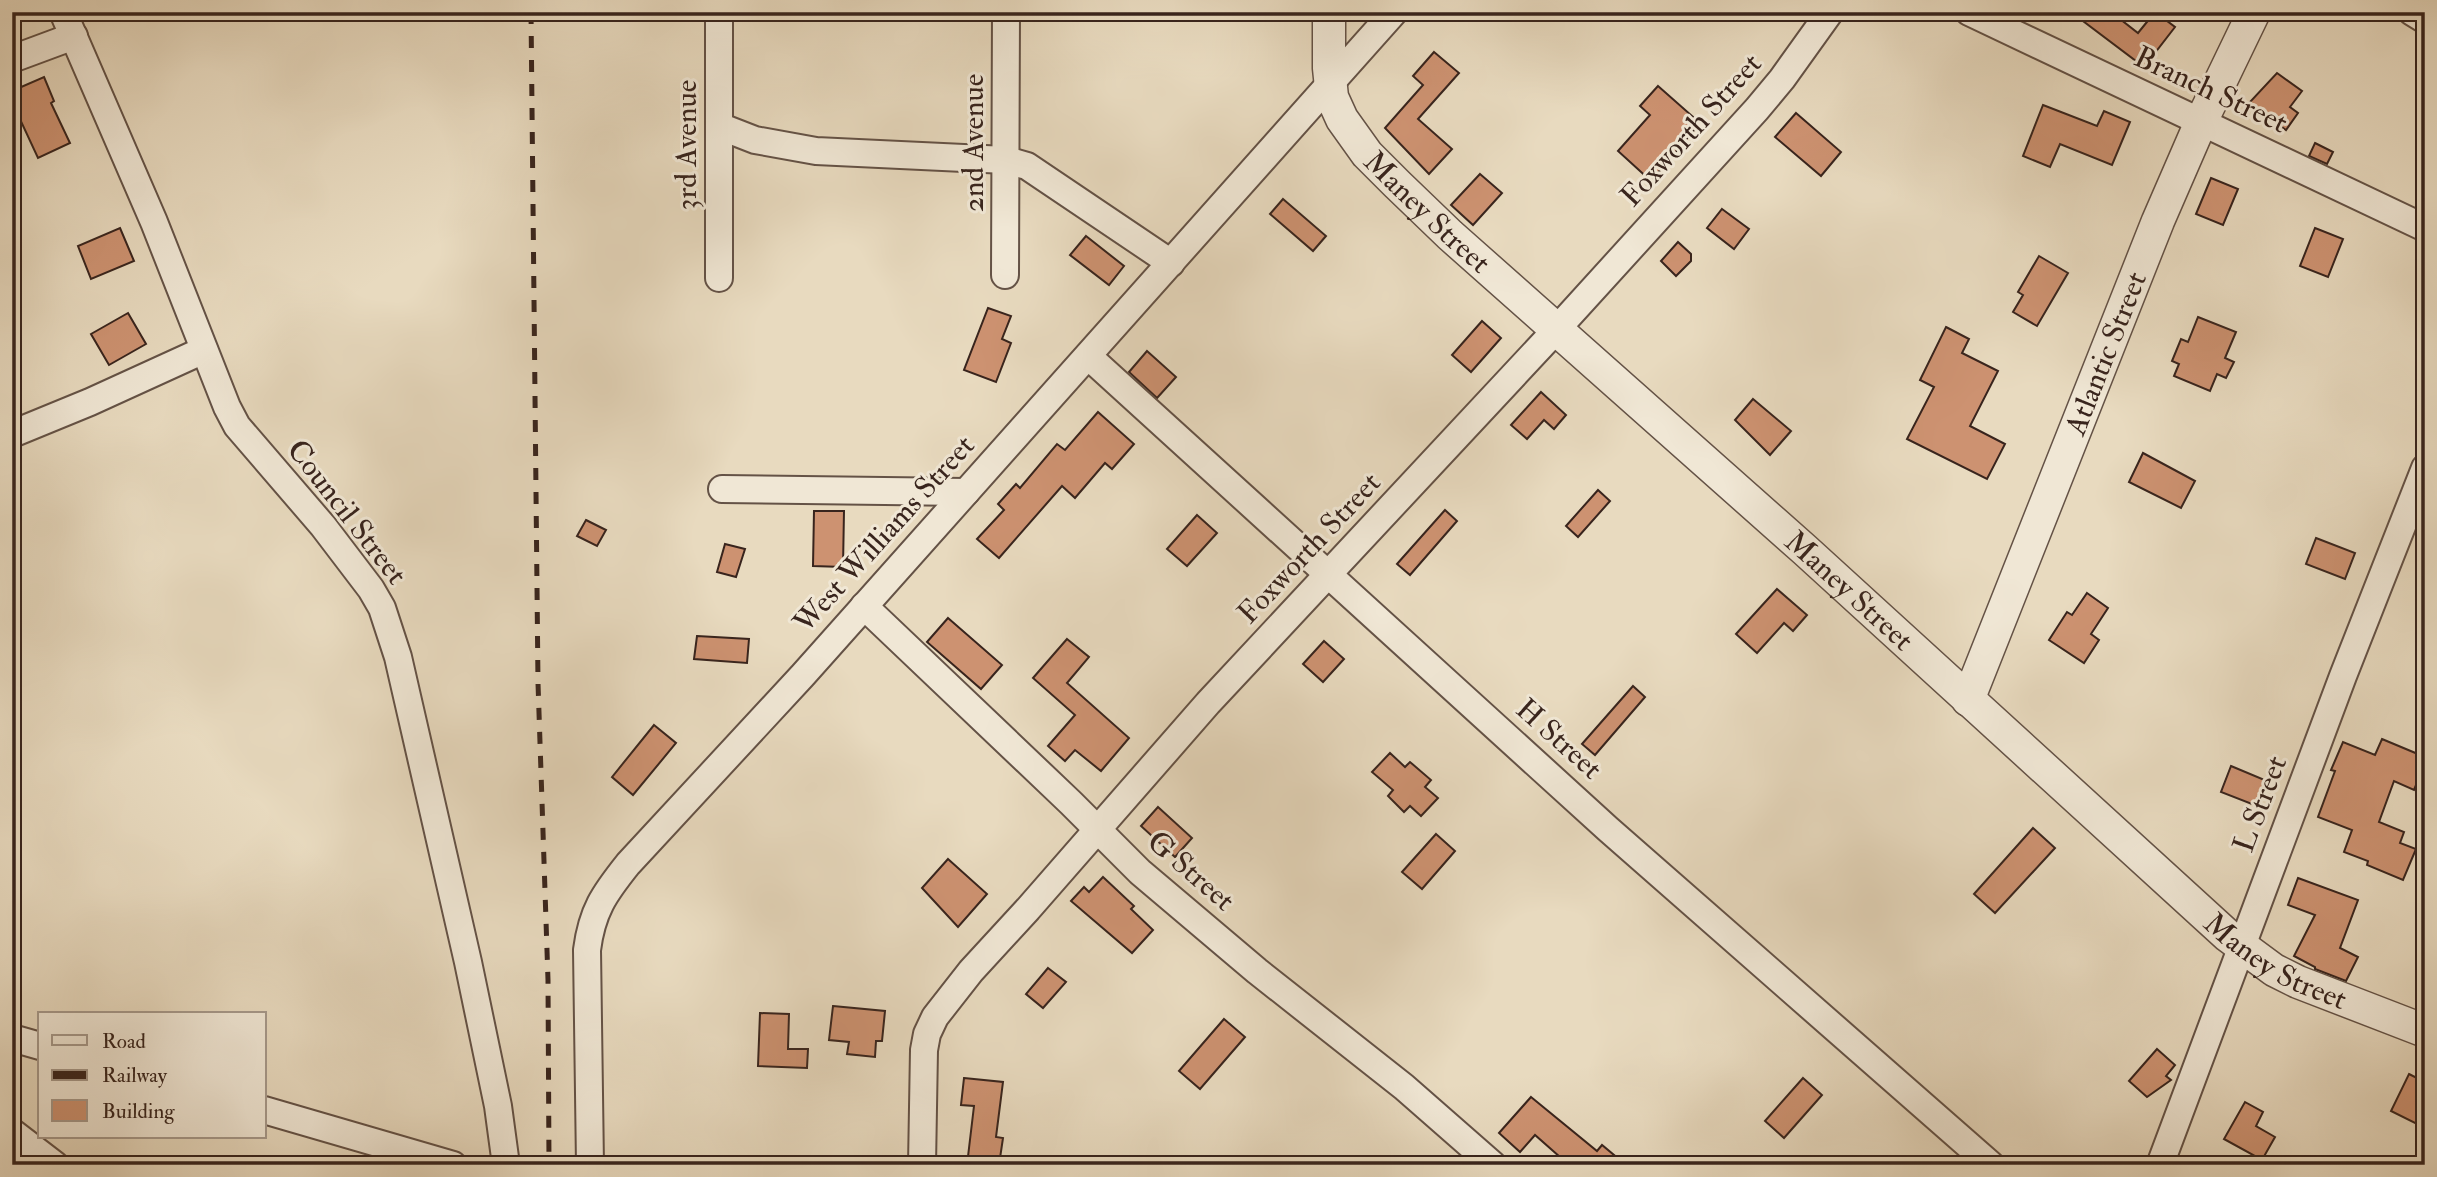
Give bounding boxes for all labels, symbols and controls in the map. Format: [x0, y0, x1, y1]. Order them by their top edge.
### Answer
street label: Branch Street [2128, 38, 2294, 142]
street label: Foxworth Street [1612, 45, 1770, 214]
street label: 2nd Avenue [955, 74, 992, 212]
street label: 3rd Avenue [668, 80, 705, 210]
street label: Maney Street [1356, 143, 1499, 281]
street label: Atlantic Street [2056, 266, 2155, 441]
street label: West Williams Street [785, 427, 983, 641]
street label: Council Street [279, 432, 415, 592]
street label: Foxworth Street [1229, 464, 1389, 631]
street label: Maney Street [1777, 523, 1922, 659]
street label: H Street [1508, 691, 1610, 787]
street label: L Street [2225, 750, 2295, 857]
street label: G Street [1140, 823, 1243, 919]
street label: Maney Street [2196, 905, 2352, 1018]
legend [38, 1012, 266, 1138]
text: Road [102, 1028, 147, 1055]
text: Railway [102, 1062, 168, 1089]
text: Building [102, 1098, 175, 1125]

